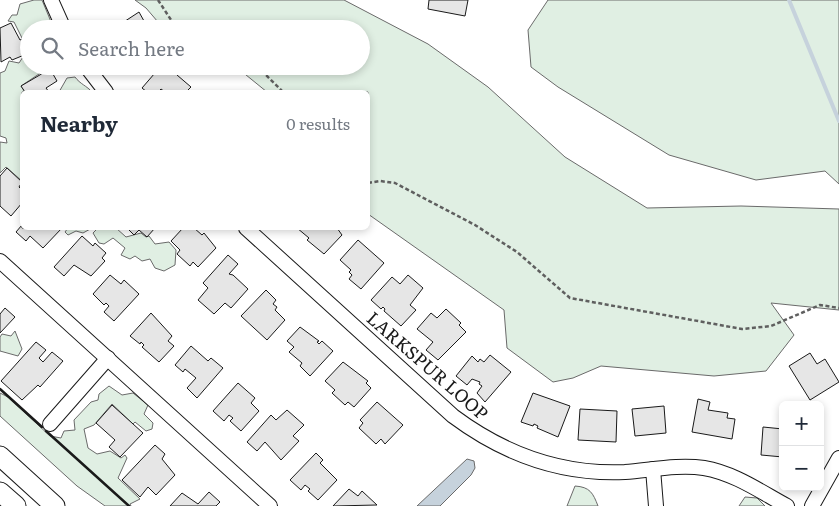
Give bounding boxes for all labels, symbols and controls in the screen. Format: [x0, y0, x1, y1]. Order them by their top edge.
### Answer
search box [20, 20, 370, 75]
icon: search [38, 34, 66, 62]
text: Search here [78, 34, 185, 62]
text: Nearby [40, 107, 118, 138]
text: 0 results [286, 111, 350, 135]
street label: LARKSPUR LOOP [361, 304, 495, 426]
map controls [779, 401, 824, 491]
button: + [779, 401, 824, 446]
button: − [779, 446, 824, 491]

